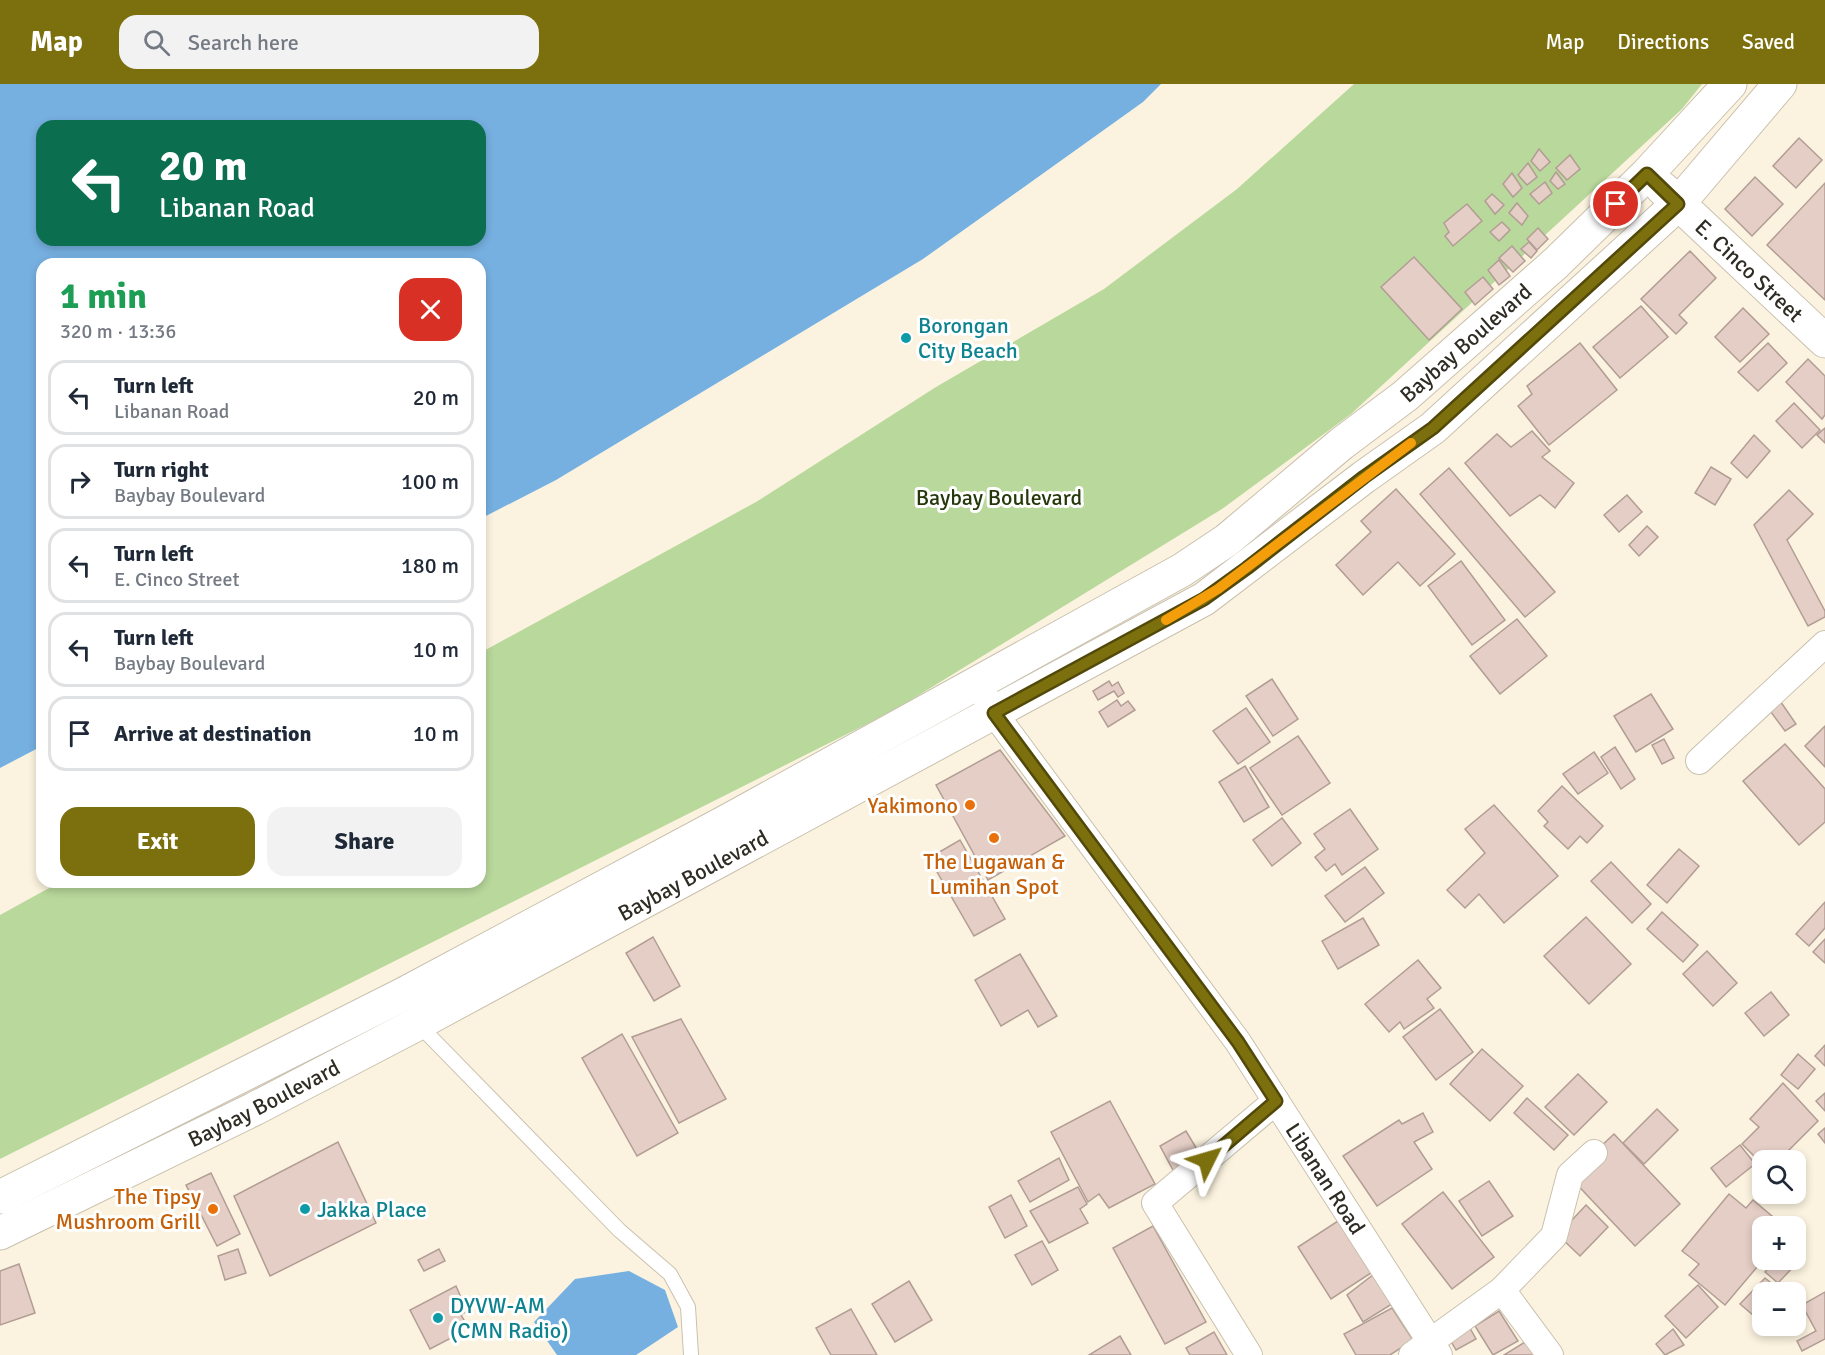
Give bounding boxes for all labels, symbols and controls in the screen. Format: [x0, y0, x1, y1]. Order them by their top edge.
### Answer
search box [119, 15, 539, 69]
text: Map [30, 25, 83, 59]
icon: search [140, 26, 173, 59]
text: Search here [188, 29, 299, 56]
text: Map [1546, 29, 1584, 55]
text: Directions [1617, 29, 1709, 55]
text: Saved [1742, 29, 1795, 55]
text: 20 m [159, 141, 248, 192]
icon: left [60, 144, 138, 222]
pin [1590, 178, 1641, 229]
icon: arrive [1599, 187, 1632, 220]
text: Libanan Road [159, 192, 315, 225]
street label: E. Cinco Street [1690, 213, 1809, 328]
text: 1 min [60, 274, 147, 319]
button: close [399, 278, 462, 341]
street label: Baybay Boulevard [1394, 278, 1537, 408]
place label: Borongan City Beach [918, 312, 1018, 364]
text: 320 m · 13:36 [60, 319, 176, 344]
marker: Borongan City Beach [899, 331, 913, 345]
text: Turn left [114, 372, 194, 399]
icon: left [63, 381, 96, 414]
text: 20 m [413, 384, 459, 411]
text: Libanan Road [114, 399, 229, 424]
text: Turn right [114, 456, 209, 483]
icon: right [63, 465, 96, 498]
text: 100 m [401, 468, 459, 495]
text: Baybay Boulevard [114, 483, 265, 508]
park label: Baybay Boulevard [916, 484, 1082, 511]
text: Turn left [114, 540, 194, 567]
icon: left [63, 549, 96, 582]
text: 180 m [401, 552, 459, 579]
text: E. Cinco Street [114, 567, 240, 592]
text: Turn left [114, 624, 194, 651]
icon: left [63, 633, 96, 666]
text: 10 m [413, 636, 459, 663]
text: Baybay Boulevard [114, 651, 265, 676]
icon: arrive [63, 717, 96, 750]
text: Arrive at destination [114, 720, 311, 747]
text: 10 m [413, 720, 459, 747]
place label: Yakimono [868, 792, 958, 819]
marker: Yakimono [963, 798, 977, 812]
button: Exit [60, 807, 255, 876]
button: Share [267, 807, 462, 876]
street label: Baybay Boulevard [613, 824, 773, 927]
marker: The Lugawan & Lumihan Spot [987, 831, 1001, 845]
place label: The Lugawan & Lumihan Spot [923, 848, 1065, 900]
street label: Baybay Boulevard [184, 1054, 344, 1153]
street label: Libanan Road [1280, 1118, 1371, 1239]
position arrow [1175, 1128, 1239, 1192]
map controls [1752, 1150, 1806, 1336]
button: search [1752, 1150, 1806, 1204]
place label: The Tipsy Mushroom Grill [55, 1183, 202, 1235]
place label: Jakka Place [317, 1196, 427, 1223]
marker: The Tipsy Mushroom Grill [206, 1202, 220, 1216]
marker: Jakka Place [298, 1202, 312, 1216]
button: + [1752, 1216, 1806, 1270]
button: − [1752, 1282, 1806, 1336]
place label: DYVW-AM (CMN Radio) [450, 1292, 569, 1344]
marker: DYVW-AM (CMN Radio) [431, 1311, 445, 1325]

